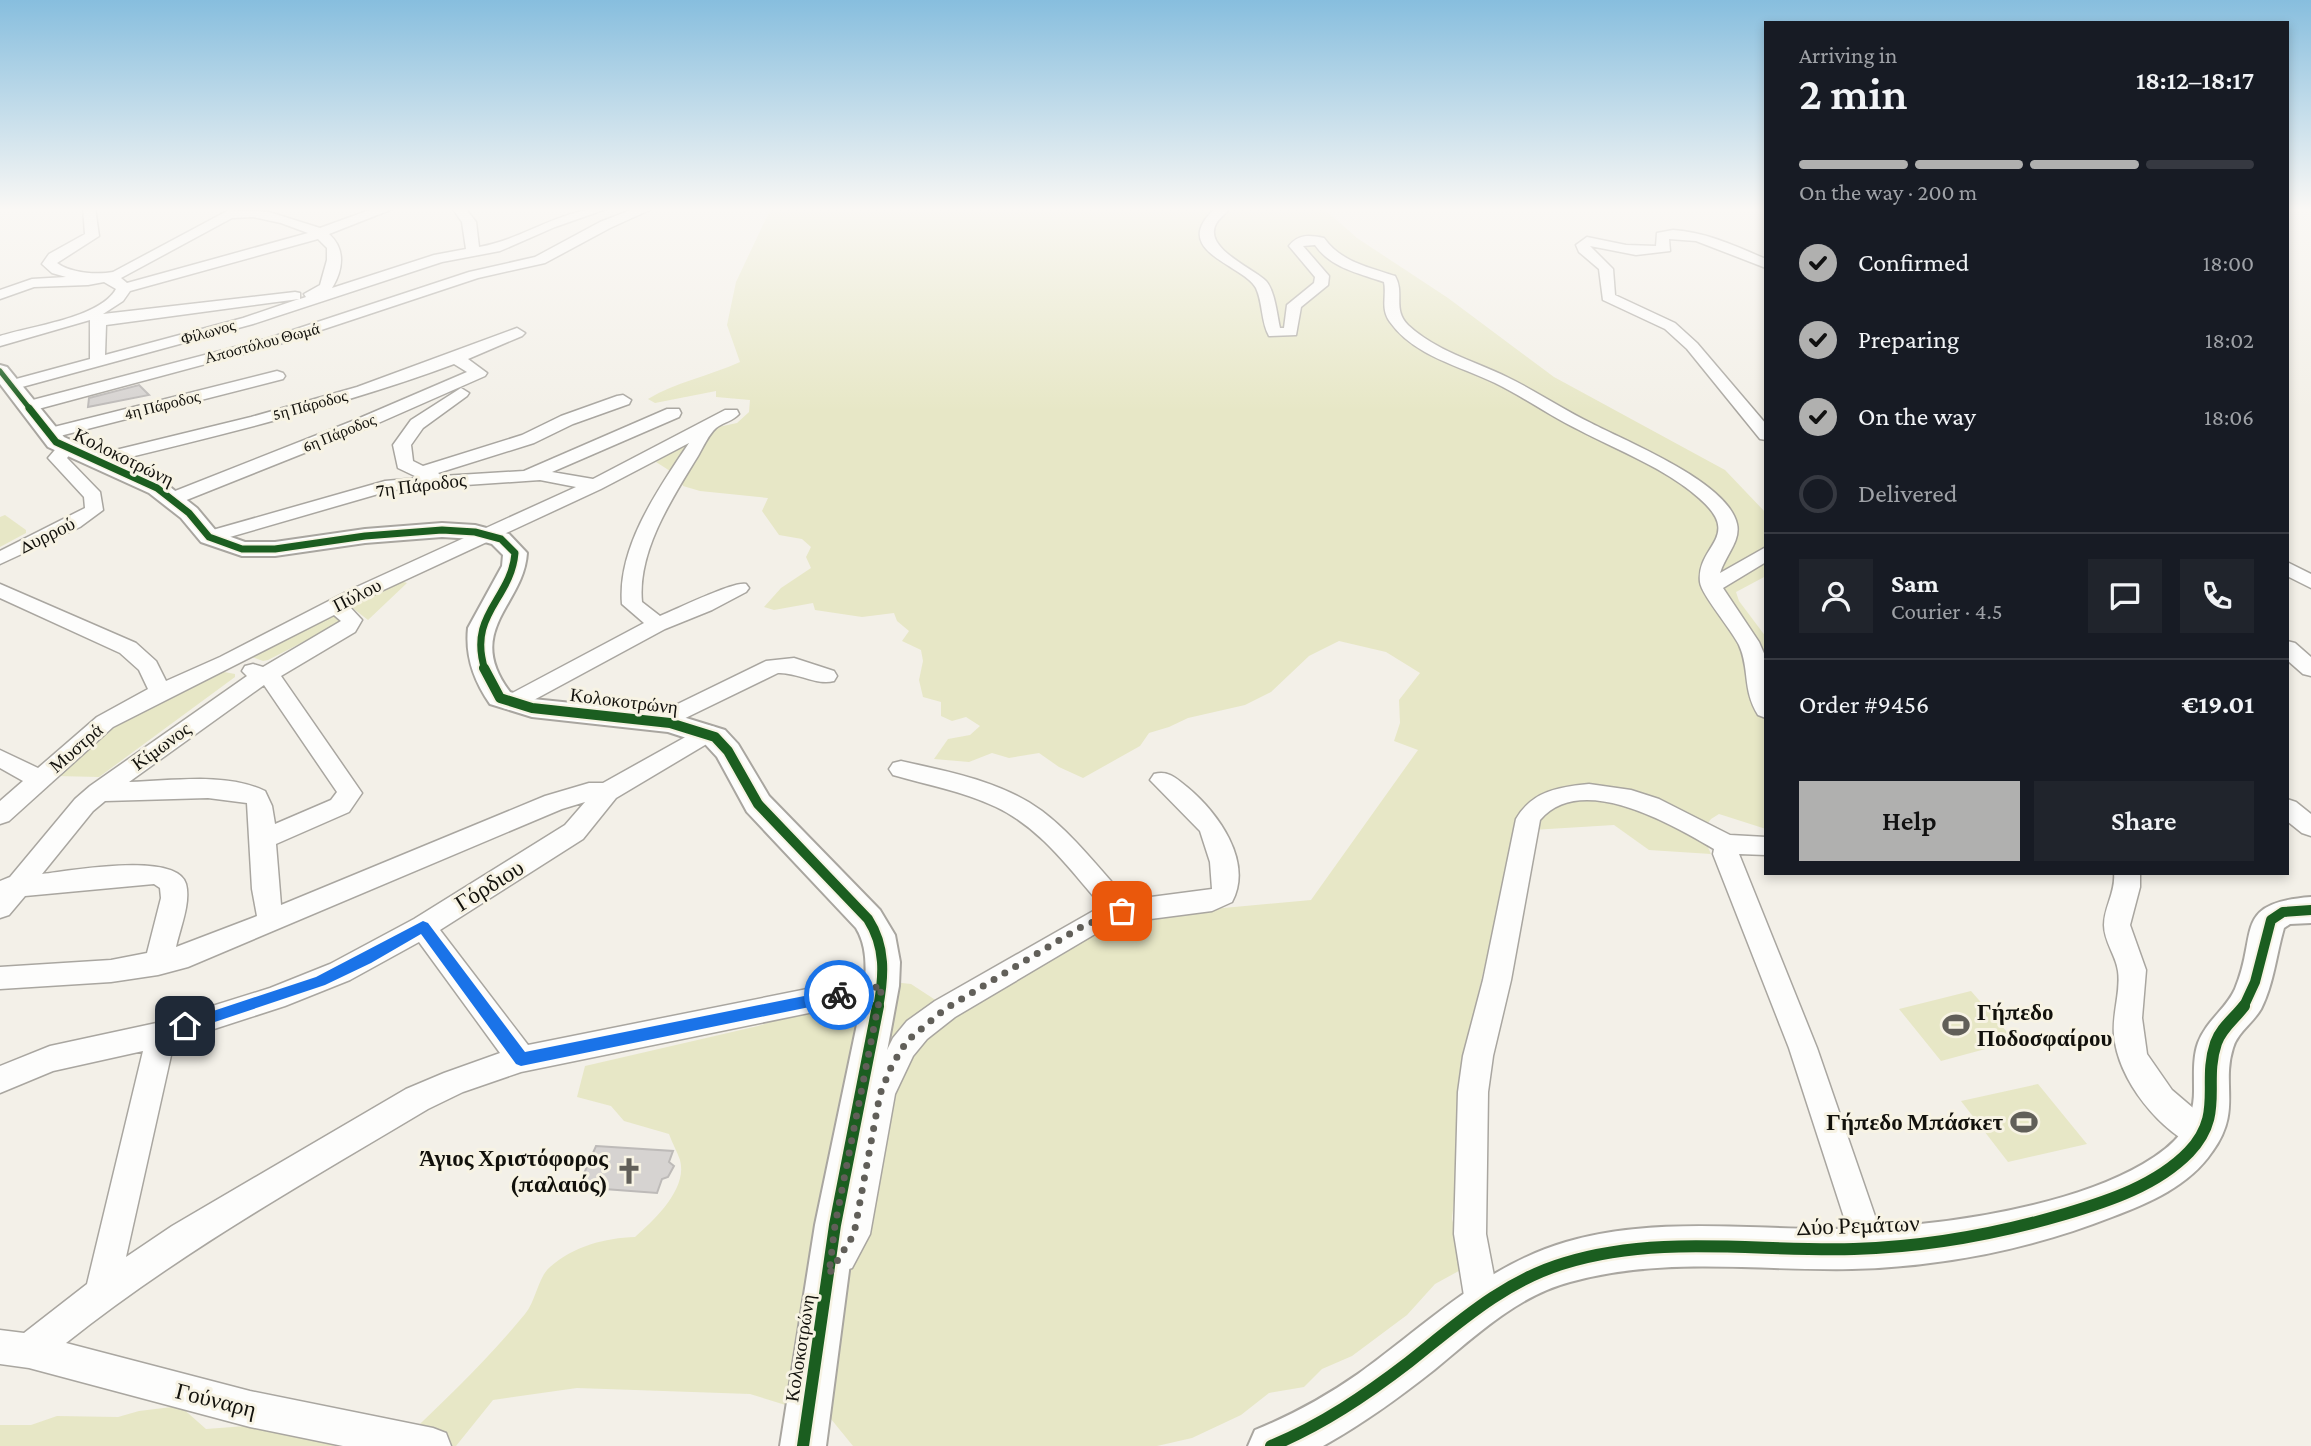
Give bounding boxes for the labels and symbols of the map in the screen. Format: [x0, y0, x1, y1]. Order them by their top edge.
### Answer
street label: Φίλωνος [179, 316, 238, 348]
street label: Αποστόλου Θωμά [203, 319, 322, 367]
street label: 4η Πάροδος [122, 387, 202, 424]
street label: 5η Πάροδος [271, 387, 350, 424]
street label: 6η Πάροδος [300, 410, 379, 456]
street label: Κολοκοτρώνη [71, 424, 177, 490]
street label: 7η Πάροδος [375, 469, 468, 501]
street label: Δυρρού [16, 513, 78, 557]
street label: Πύλου [329, 574, 385, 616]
street label: Κολοκοτρώνη [569, 684, 679, 718]
street label: Κίμωνος [128, 717, 195, 774]
street label: Μυστρά [45, 719, 107, 777]
street label: Γόρδιου [450, 854, 528, 916]
pin [1092, 881, 1152, 941]
courier [804, 960, 874, 1030]
pin [155, 996, 215, 1056]
place label: Γήπεδο Ποδοσφαίρου [1977, 999, 2112, 1051]
sports icon: Γήπεδο Ποδοσφαίρου [1941, 1010, 1971, 1040]
sports icon: Γήπεδο Μπάσκετ [2009, 1107, 2039, 1137]
place label: Γήπεδο Μπάσκετ [1826, 1109, 2003, 1135]
place label: Άγιος Χριστόφορος (παλαιός) [419, 1145, 608, 1198]
church icon: Άγιος Χριστόφορος (παλαιός) [614, 1156, 644, 1186]
street label: Δύο Ρεμάτων [1796, 1210, 1920, 1240]
street label: Κολοκοτρώνη [781, 1293, 819, 1403]
street label: Γούναρη [173, 1377, 259, 1423]

